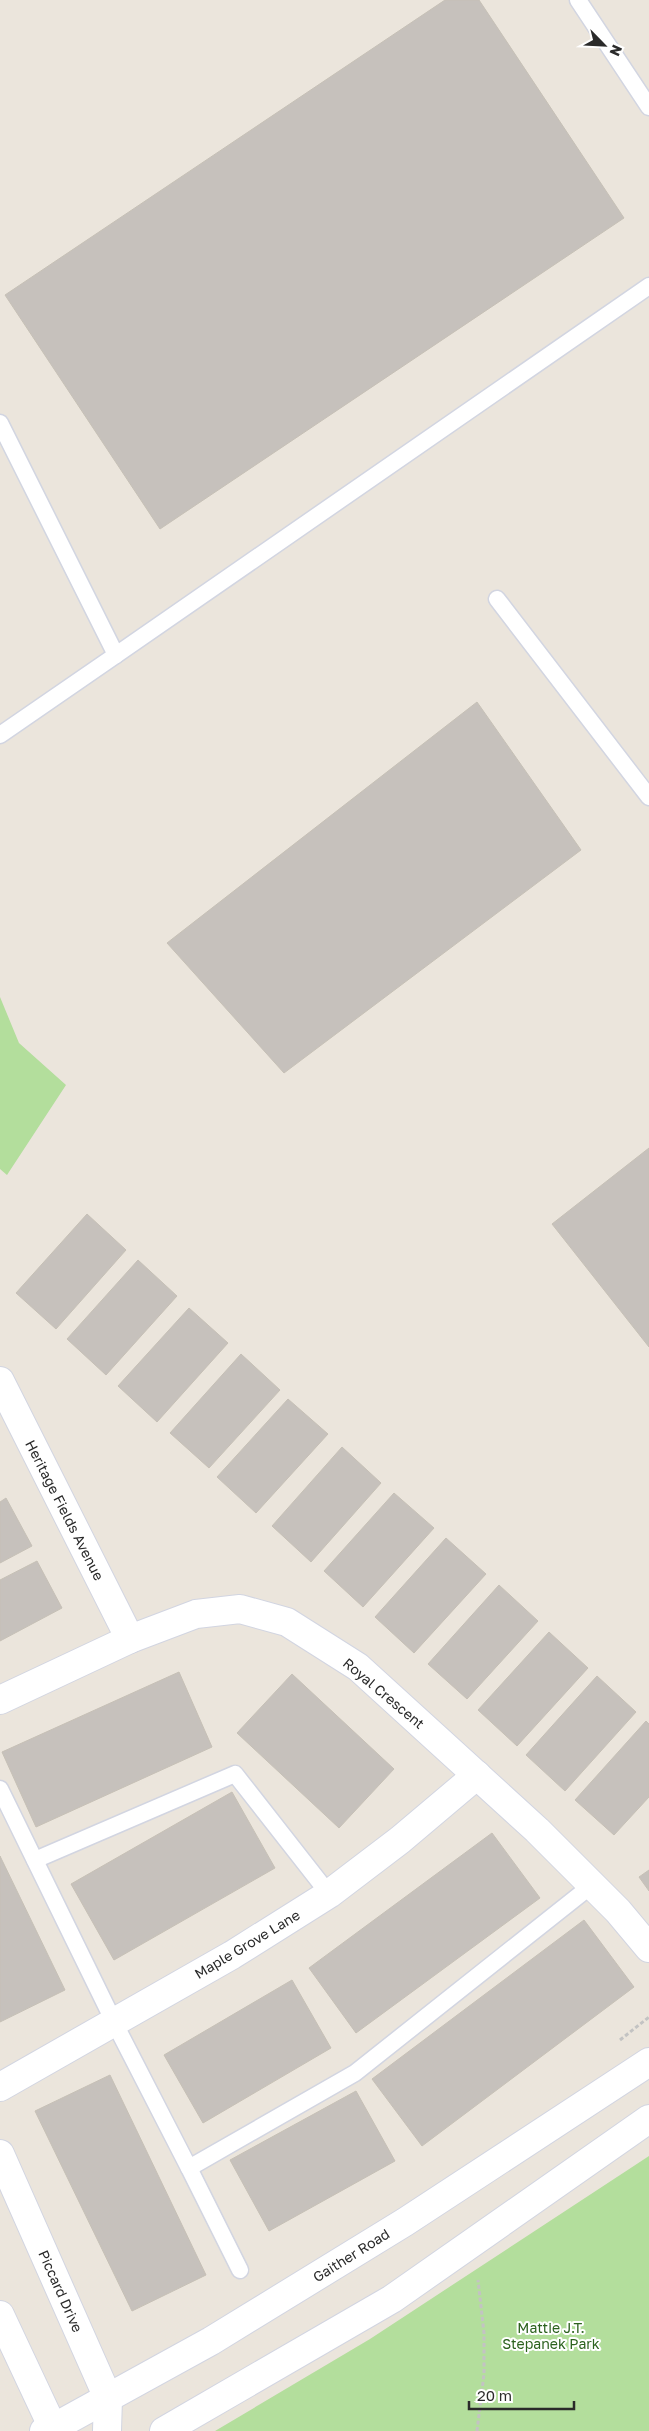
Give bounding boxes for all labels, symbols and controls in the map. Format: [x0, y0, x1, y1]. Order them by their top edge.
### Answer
north arrow [579, 20, 629, 70]
text: N [606, 42, 626, 59]
street label: Heritage Fields Avenue [22, 1437, 108, 1583]
street label: Royal Crescent [340, 1654, 428, 1732]
street label: Maple Grove Lane [191, 1906, 303, 1982]
street label: Gaither Road [310, 2225, 392, 2285]
street label: Piccard Drive [35, 2247, 87, 2335]
park label: Mattie J.T. Stepanek Park [502, 2319, 600, 2352]
scale bar [469, 2378, 574, 2410]
text: 20 m [477, 2386, 512, 2404]

